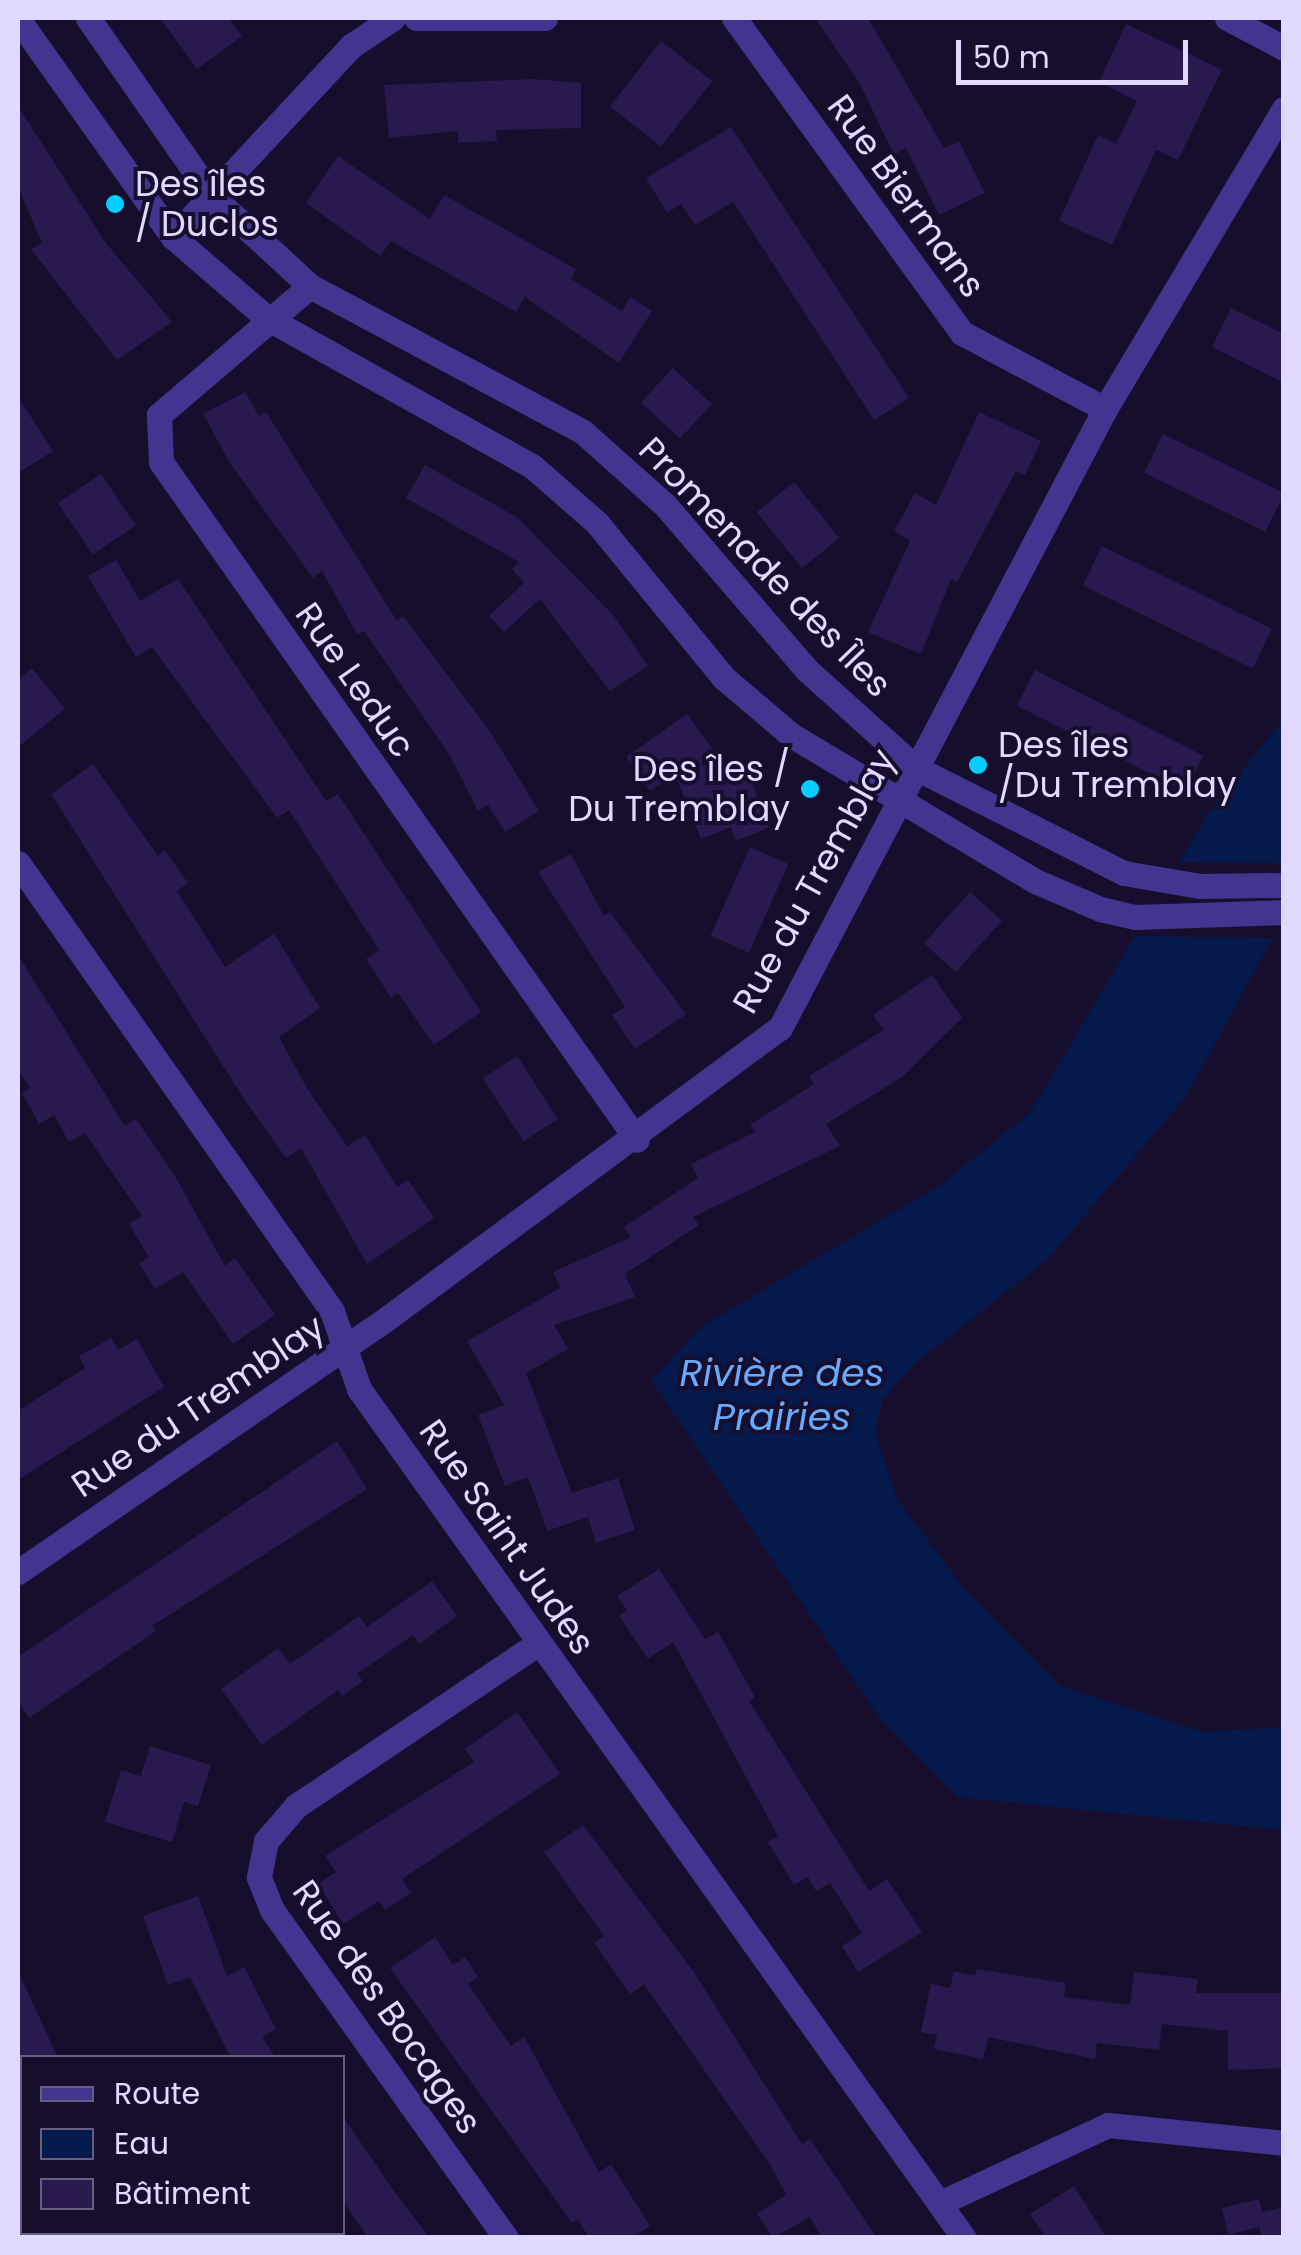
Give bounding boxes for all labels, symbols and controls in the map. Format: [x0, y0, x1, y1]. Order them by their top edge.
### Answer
scale bar [961, 20, 1194, 82]
text: 50 m [973, 36, 1050, 79]
street label: Rue Biermans [818, 87, 994, 305]
place label: Des îles / Duclos [135, 163, 279, 245]
marker: Des îles / Duclos [104, 193, 126, 215]
street label: Promenade des Îles [630, 429, 900, 705]
street label: Rue Leduc [287, 595, 423, 765]
place label: Des îles /Du Tremblay [998, 724, 1237, 806]
street label: Rue du Tremblay [724, 742, 904, 1020]
place label: Des îles / Du Tremblay [568, 748, 790, 830]
marker: Des îles /Du Tremblay [967, 754, 989, 776]
marker: Des îles / Du Tremblay [799, 778, 821, 800]
street label: Rue du Tremblay [64, 1306, 332, 1506]
water label: Rivière des Prairies [680, 1350, 884, 1440]
street label: Rue Saint Judes [410, 1412, 604, 1662]
street label: Rue des Bocages [284, 1872, 490, 2142]
legend [20, 2055, 345, 2235]
text: Route [114, 2072, 200, 2115]
text: Eau [114, 2122, 169, 2165]
text: Bâtiment [114, 2172, 251, 2215]

